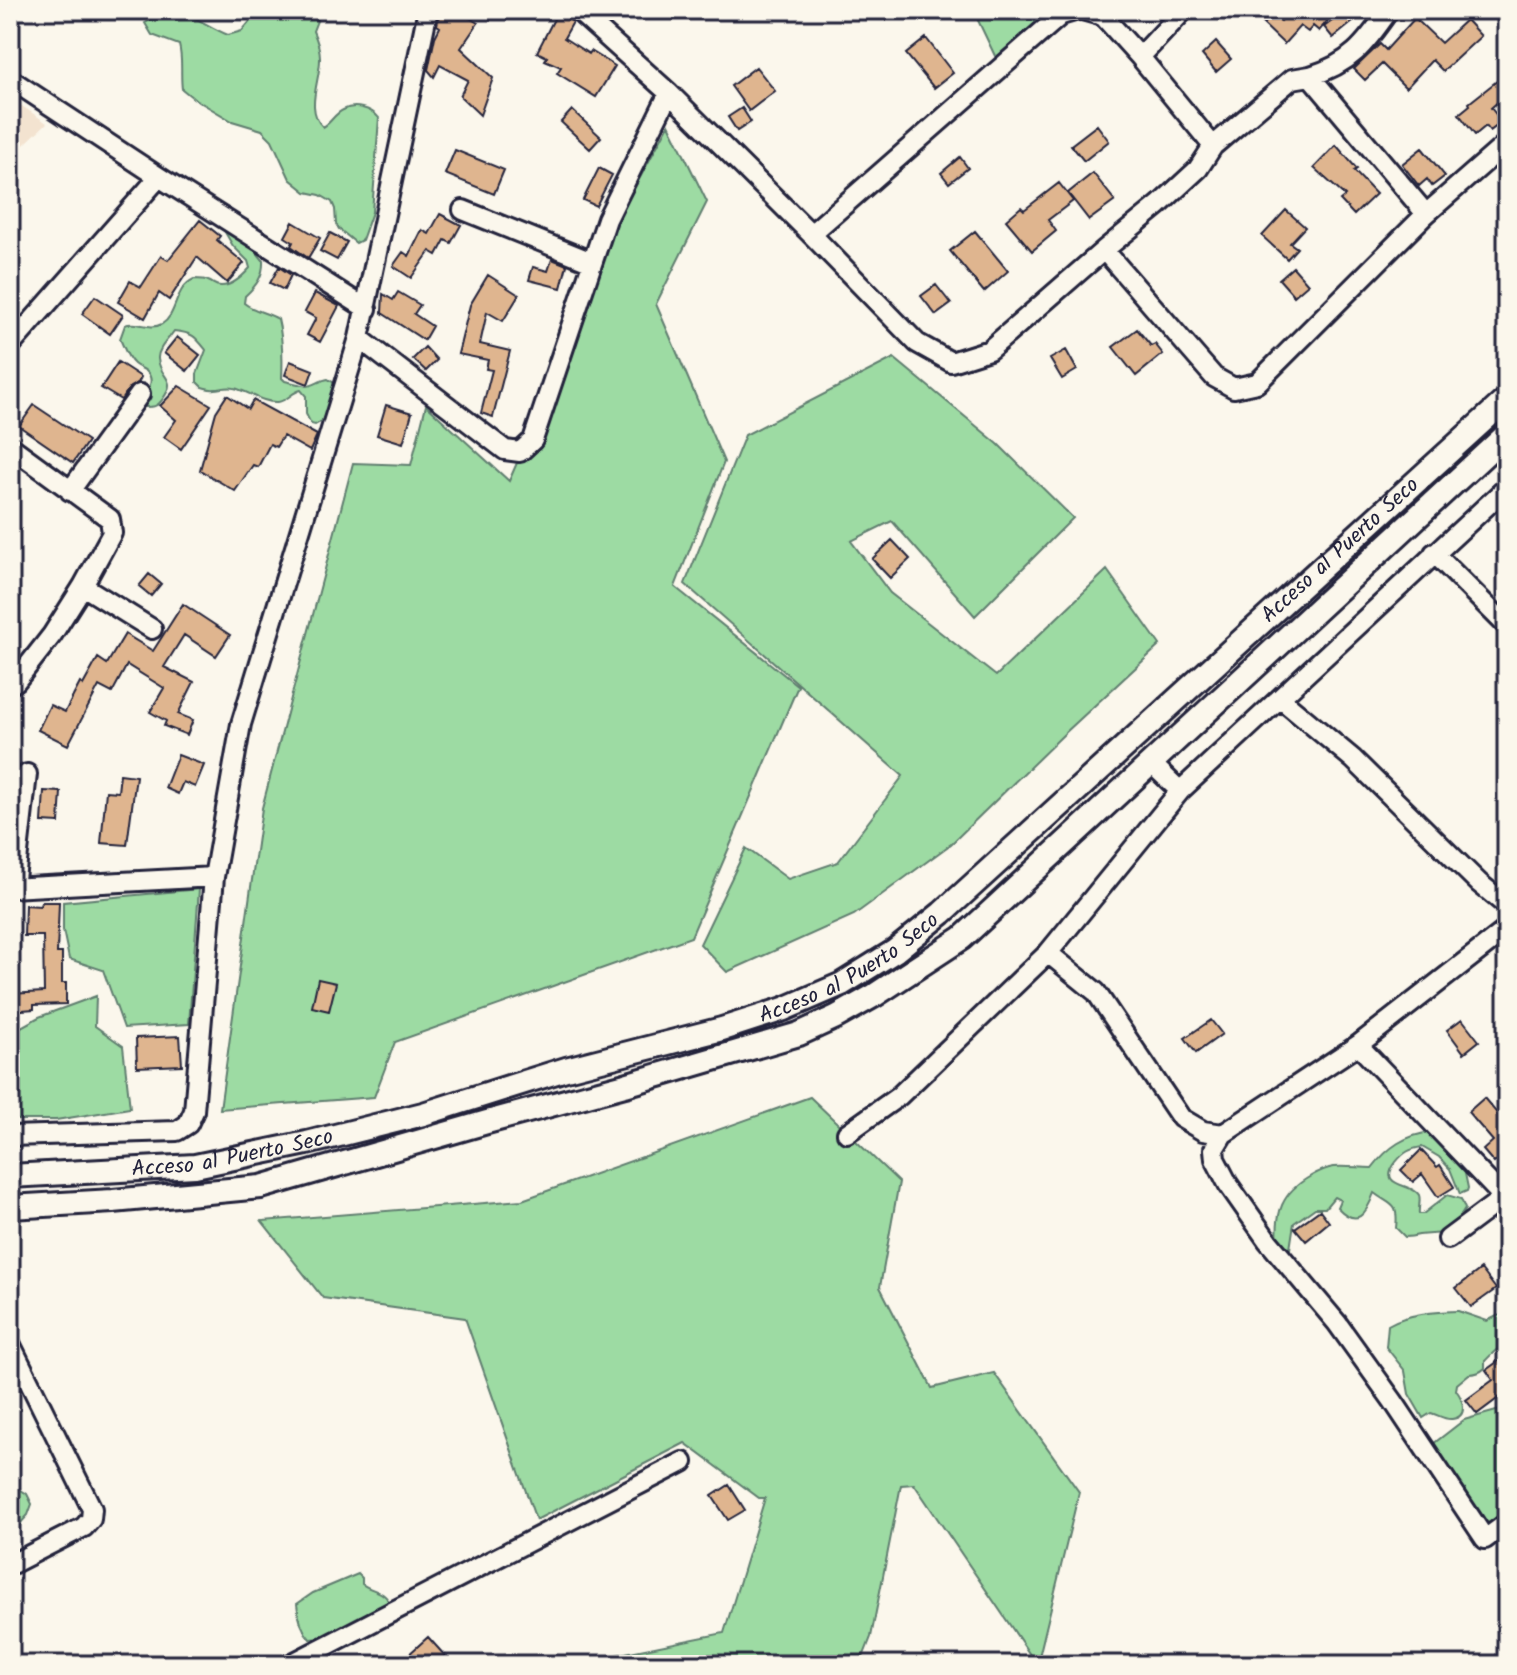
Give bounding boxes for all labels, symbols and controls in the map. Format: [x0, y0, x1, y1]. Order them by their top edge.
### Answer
street label: Acceso al Puerto Seco [1253, 469, 1428, 632]
street label: Acceso al Puerto Seco [755, 904, 947, 1033]
street label: Acceso al Puerto Seco [131, 1120, 337, 1187]

